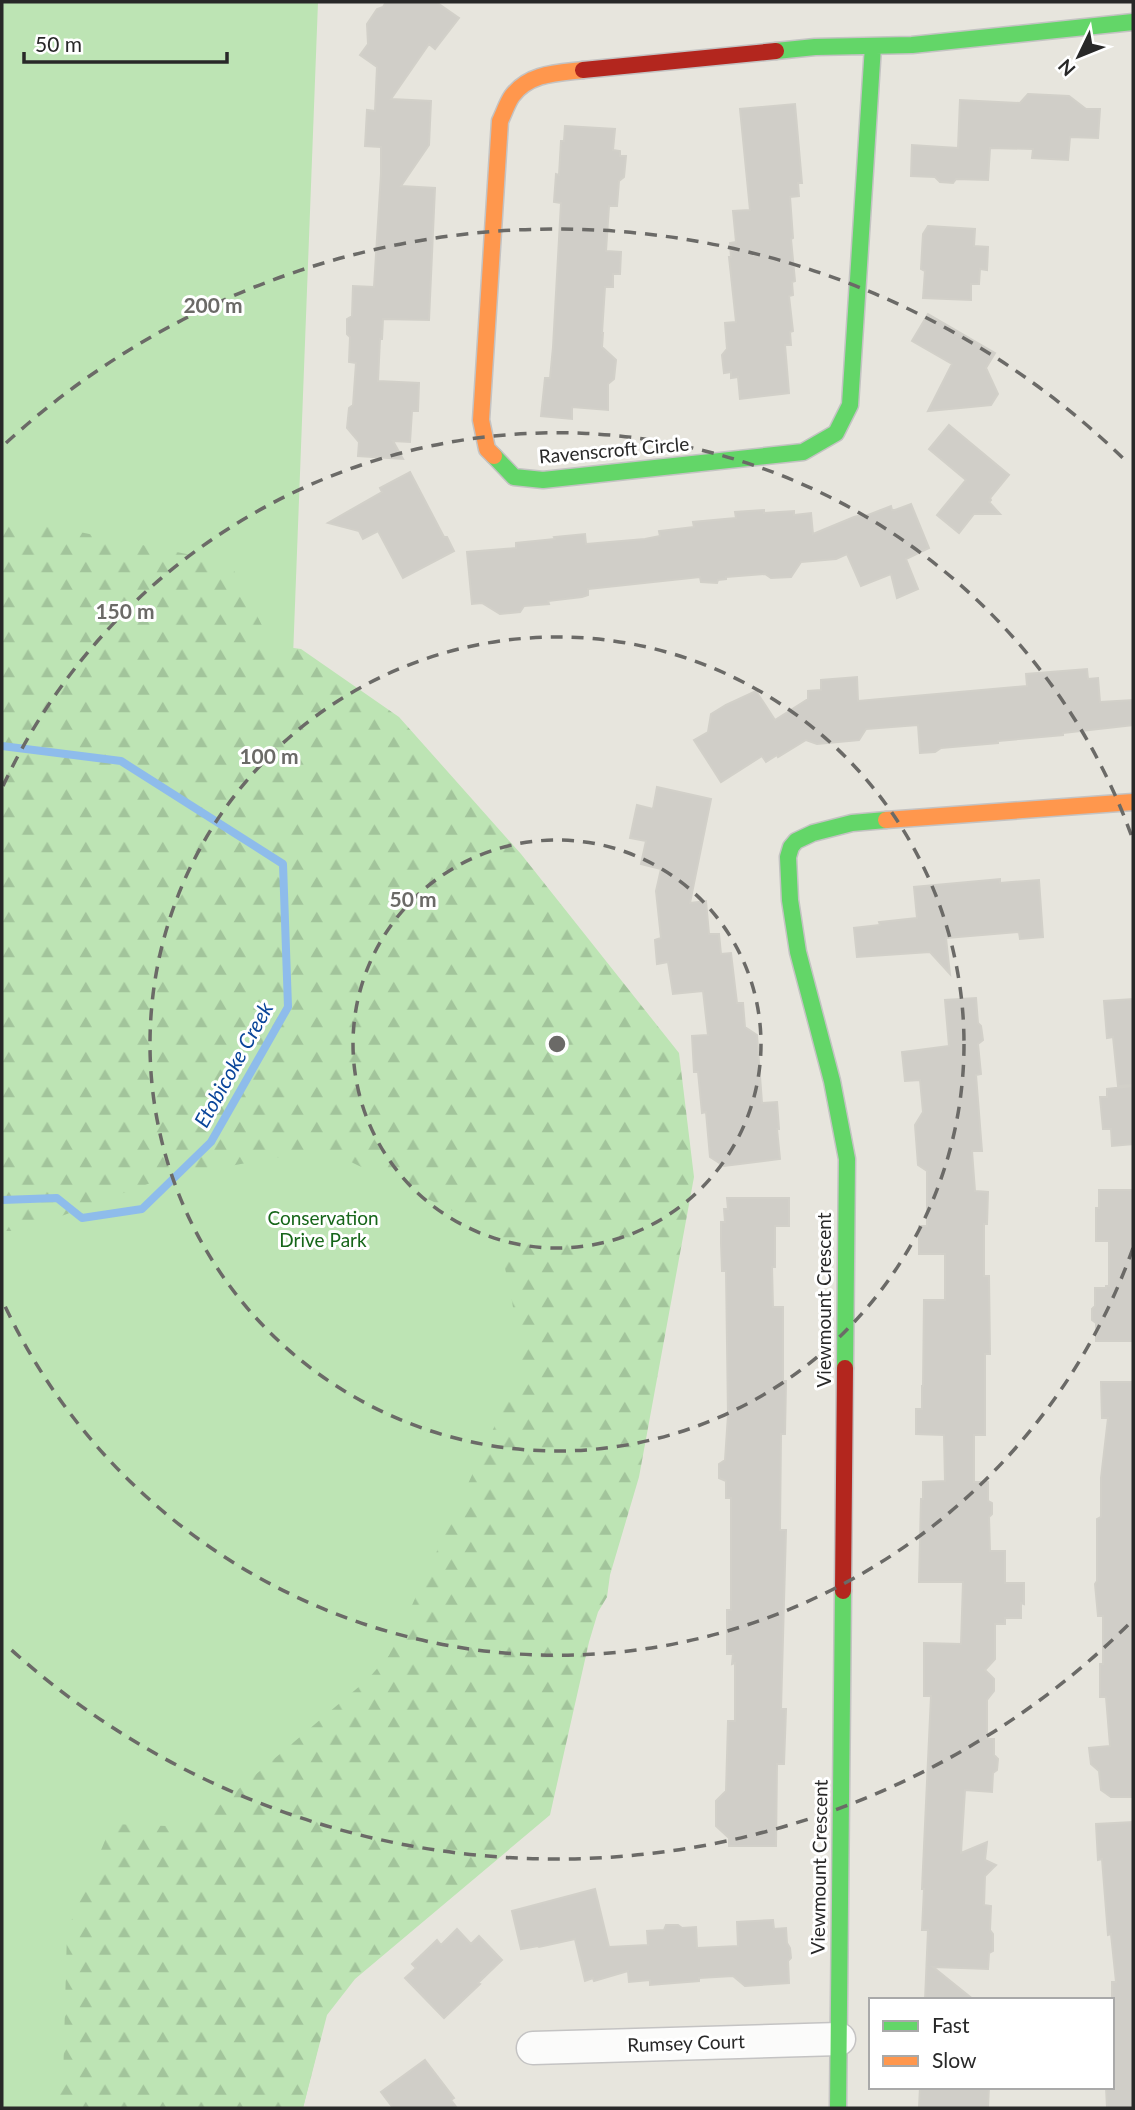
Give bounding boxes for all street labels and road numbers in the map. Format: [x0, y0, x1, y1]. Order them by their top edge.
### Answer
street label: Ravenscroft Circle [538, 431, 690, 468]
street label: Viewmount Crescent [812, 1212, 835, 1388]
street label: Viewmount Crescent [805, 1779, 832, 1955]
street label: Rumsey Court [627, 2029, 745, 2056]

